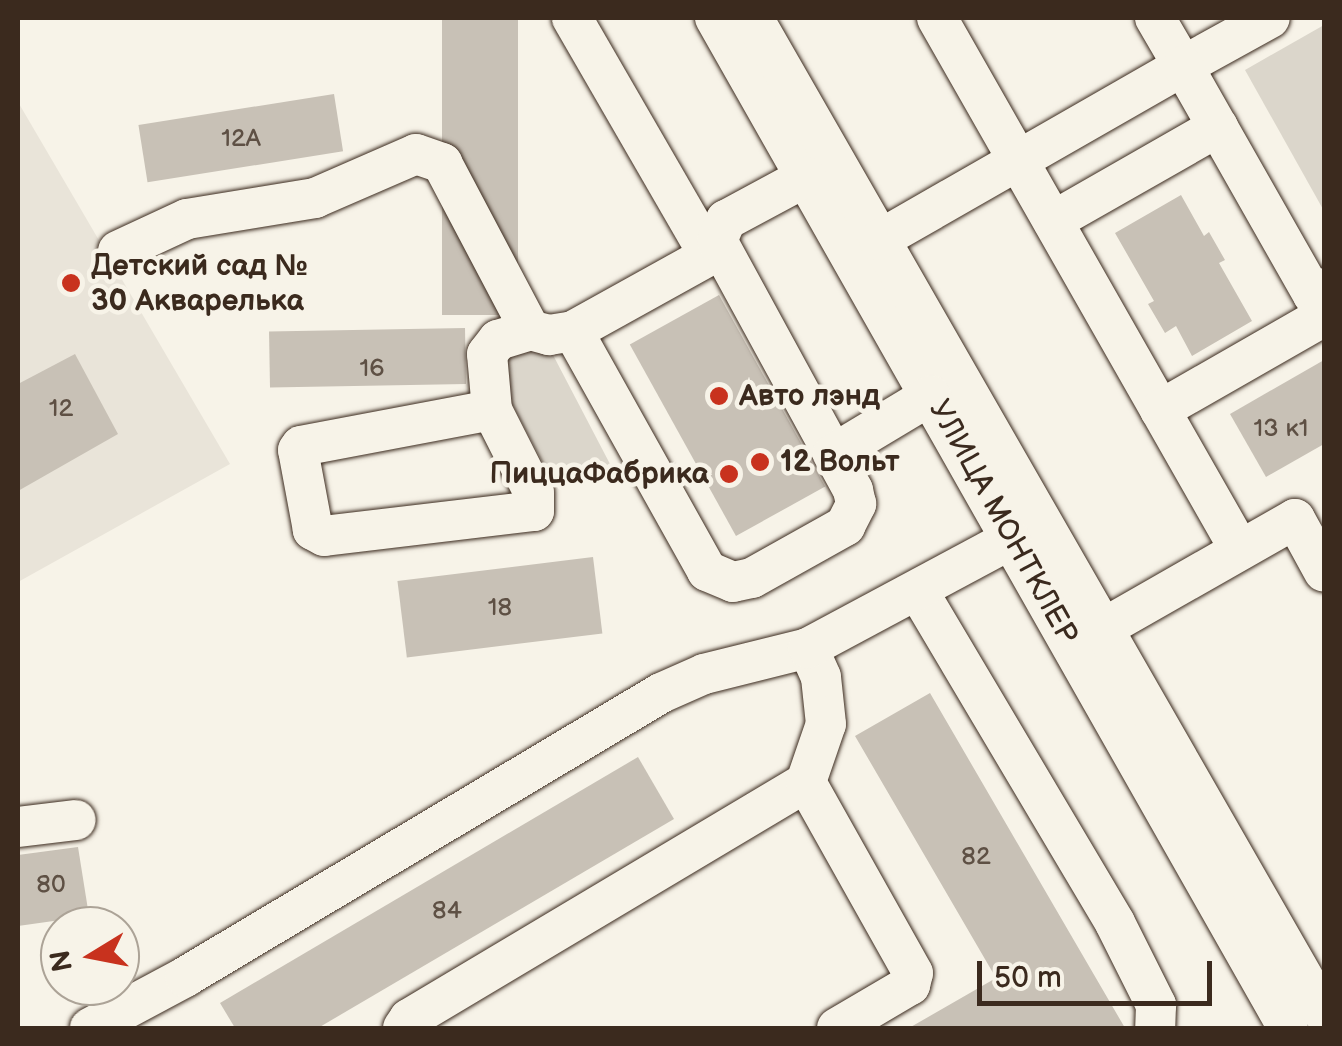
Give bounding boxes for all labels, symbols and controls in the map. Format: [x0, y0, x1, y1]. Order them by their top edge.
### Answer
house number: 12А [221, 124, 261, 154]
place label: Детский сад № 30 Акварелька [91, 248, 308, 318]
marker: Детский сад № 30 Акварелька [60, 272, 82, 294]
house number: 16 [360, 354, 384, 384]
place label: Авто лэнд [739, 378, 880, 414]
marker: Авто лэнд [708, 385, 730, 407]
house number: 12 [49, 394, 73, 424]
street label: УЛИЦА МОНТКЛЕР [921, 394, 1085, 650]
house number: 13 к1 [1254, 414, 1308, 444]
place label: 12 Вольт [780, 444, 899, 480]
marker: 12 Вольт [749, 451, 771, 473]
place label: ПиццаФабрика [489, 456, 709, 492]
marker: ПиццаФабрика [718, 463, 740, 485]
house number: 18 [488, 593, 512, 623]
house number: 82 [961, 842, 991, 872]
house number: 80 [36, 870, 66, 900]
house number: 84 [432, 896, 462, 926]
north arrow [40, 906, 140, 1006]
scale bar [982, 941, 1217, 1003]
text: N [44, 948, 80, 974]
text: 50 m [994, 960, 1062, 996]

